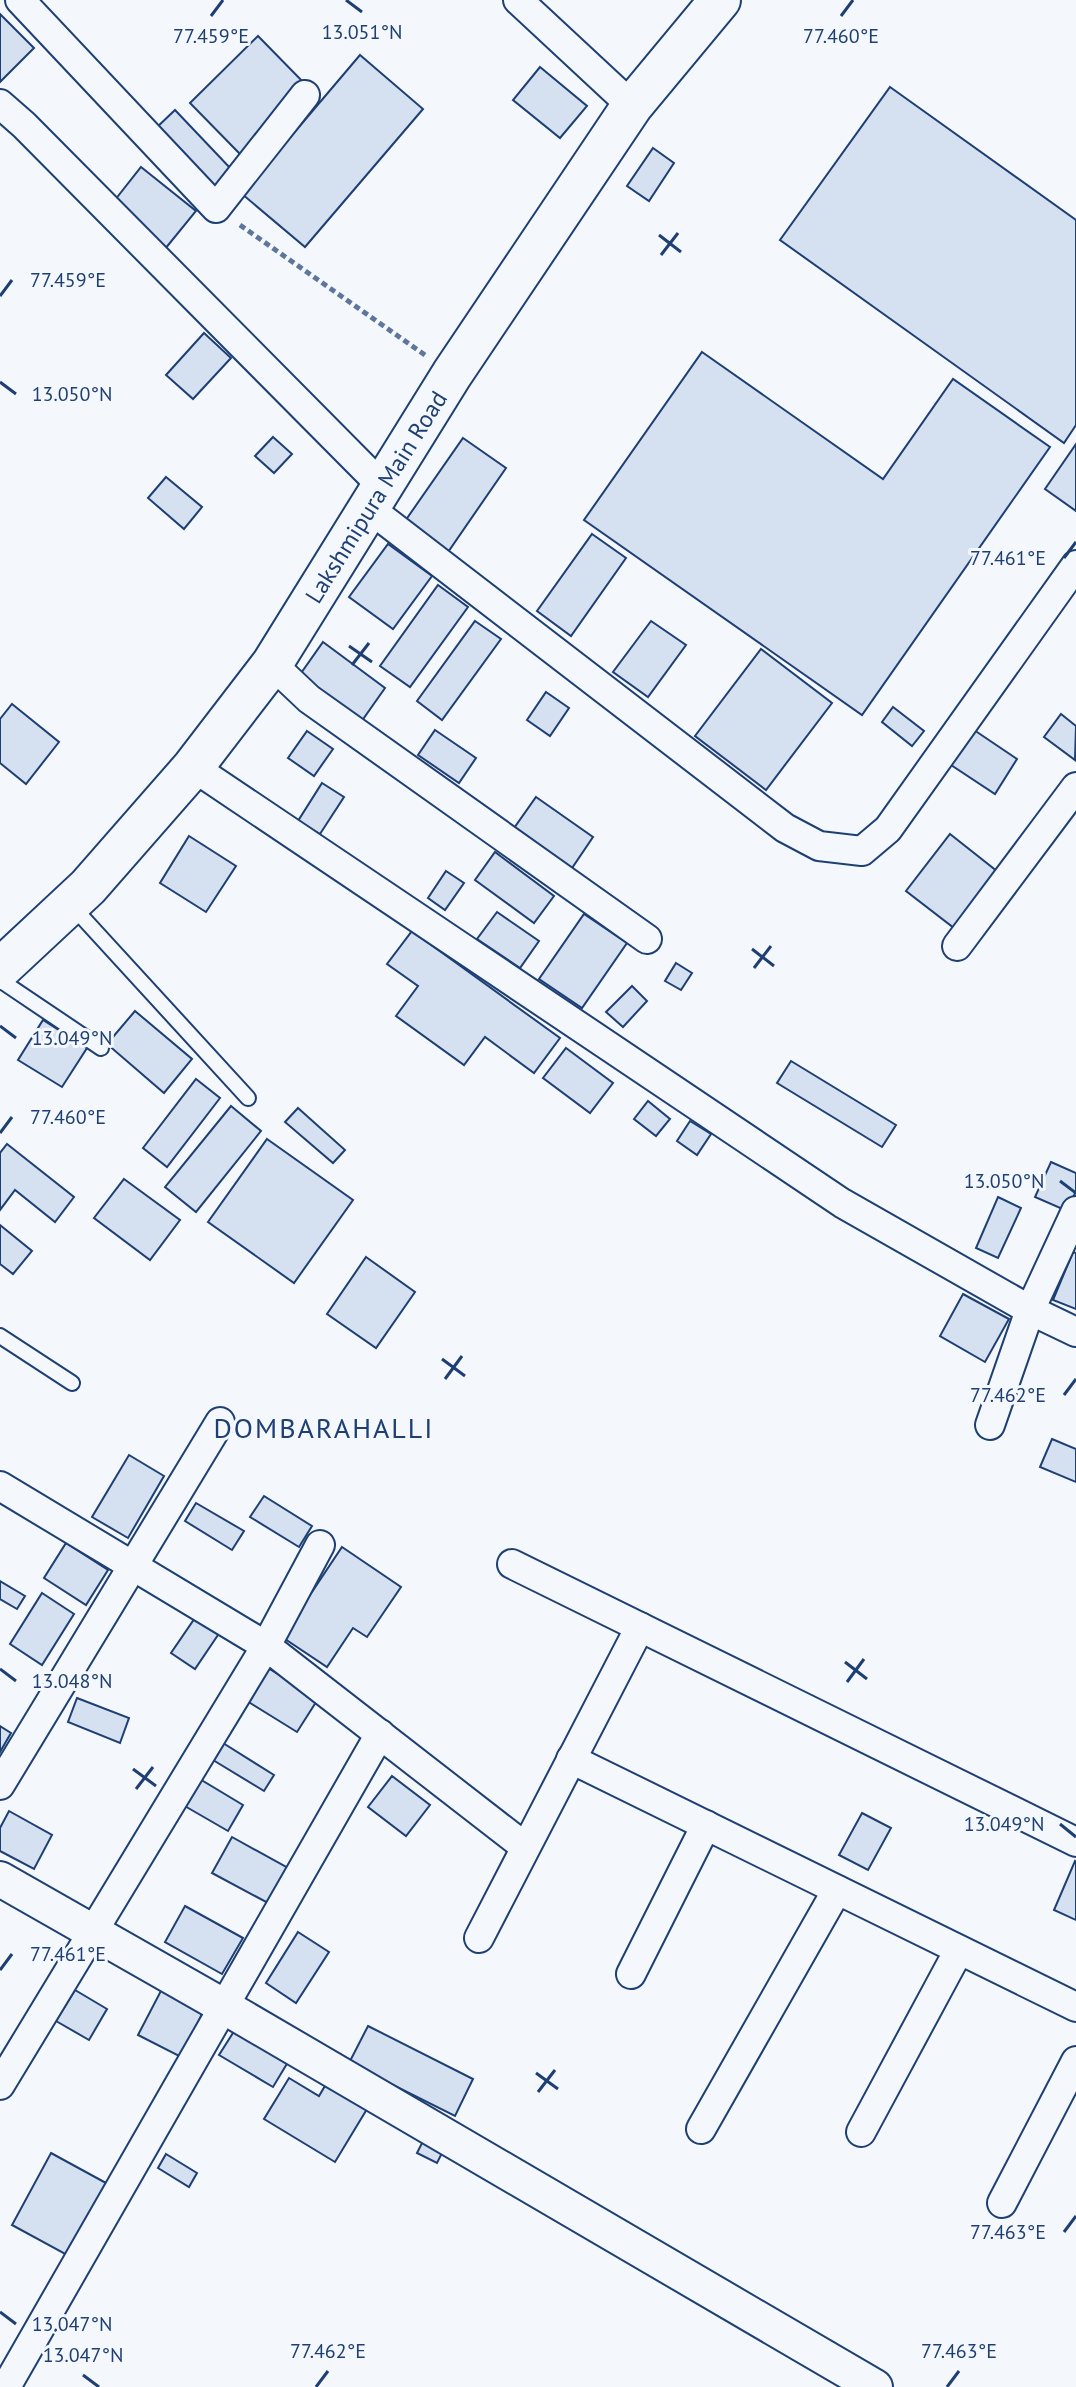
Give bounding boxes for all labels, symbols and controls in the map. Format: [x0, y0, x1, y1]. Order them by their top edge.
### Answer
text: 13.051°N [322, 19, 402, 45]
text: 77.459°E [173, 23, 249, 49]
text: 77.460°E [803, 23, 879, 49]
text: 77.459°E [30, 267, 106, 293]
text: 13.050°N [32, 381, 112, 407]
street label: Lakshmipura Main Road [298, 385, 454, 609]
text: 77.461°E [970, 545, 1046, 571]
text: 13.049°N [32, 1025, 112, 1051]
text: 77.460°E [30, 1104, 106, 1130]
text: 13.050°N [964, 1168, 1044, 1194]
text: 77.462°E [970, 1382, 1046, 1408]
district label: DOMBARAHALLI [214, 1409, 434, 1446]
text: 13.048°N [32, 1668, 112, 1694]
text: 13.049°N [964, 1811, 1044, 1837]
text: 77.461°E [30, 1941, 106, 1967]
text: 77.463°E [970, 2219, 1046, 2245]
text: 13.047°N [32, 2311, 112, 2337]
text: 77.462°E [290, 2338, 366, 2364]
text: 77.463°E [921, 2338, 997, 2364]
text: 13.047°N [43, 2342, 123, 2368]

